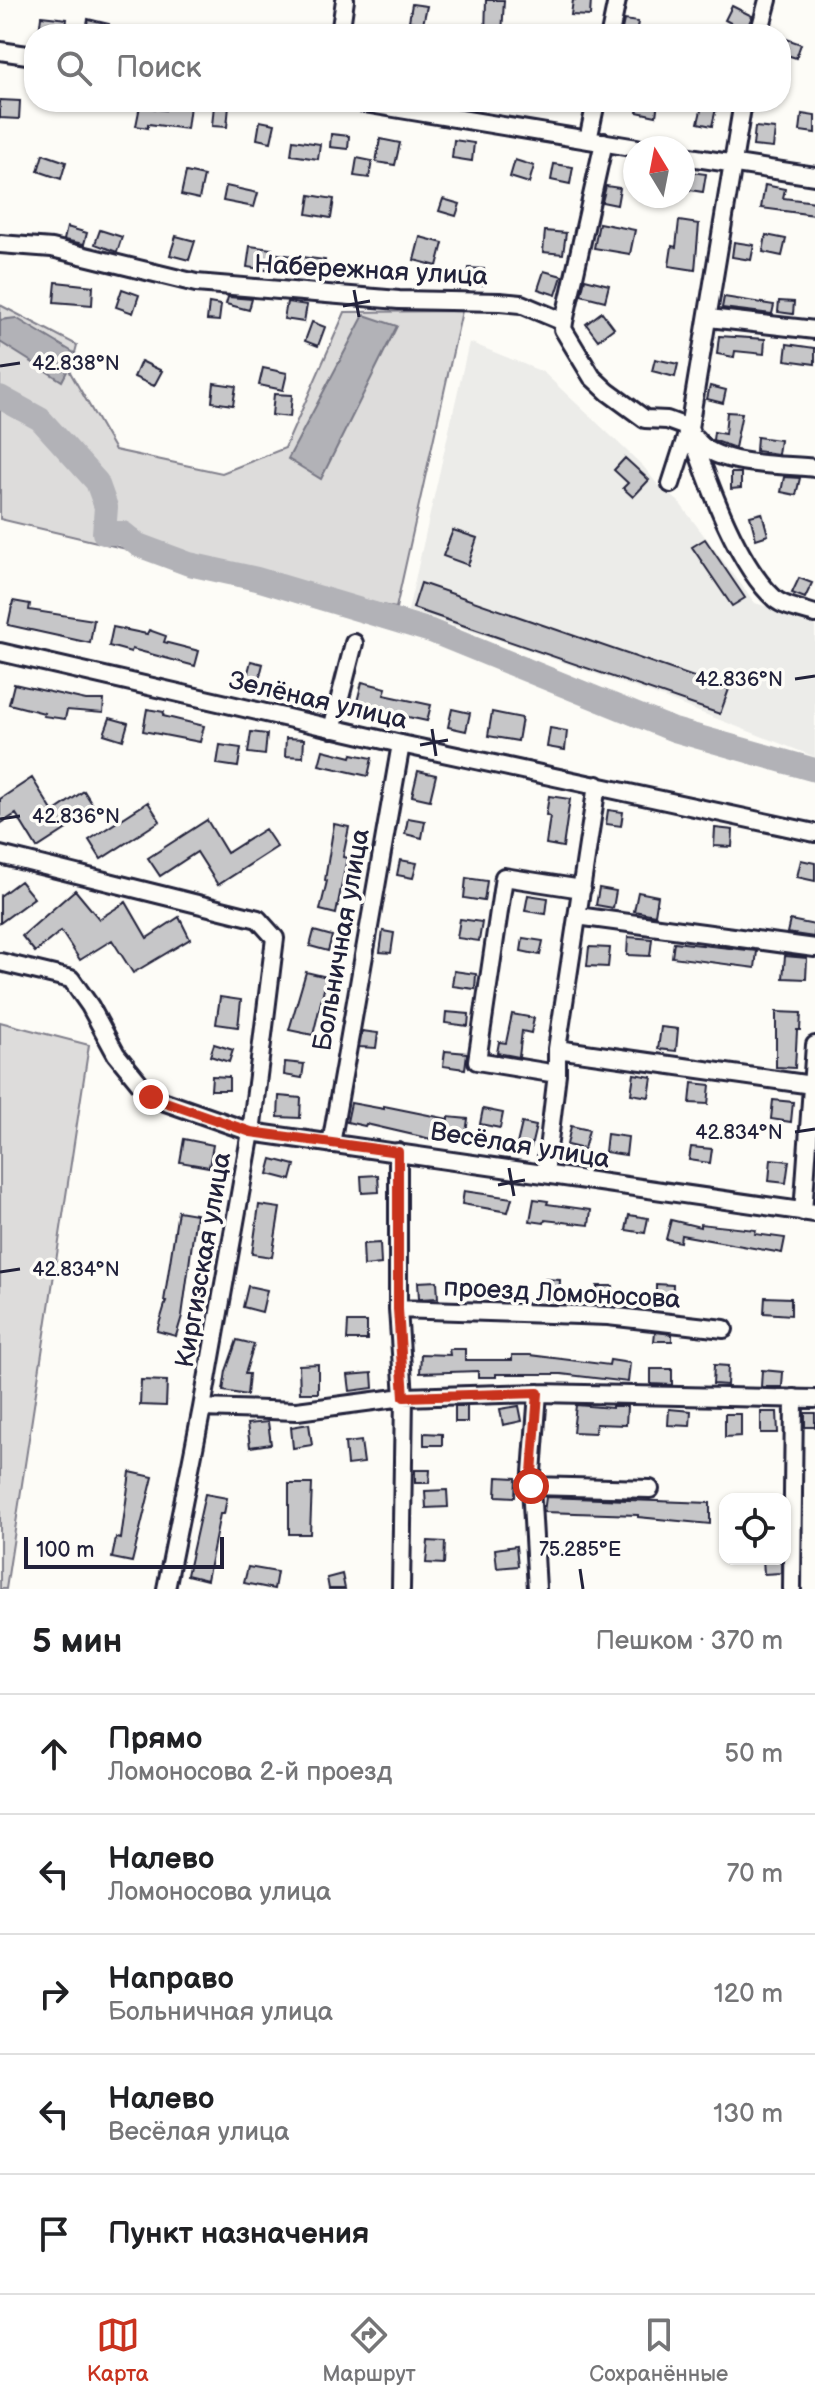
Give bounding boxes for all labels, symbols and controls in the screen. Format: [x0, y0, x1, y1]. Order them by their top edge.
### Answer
search box [24, 24, 791, 112]
icon: search [52, 46, 96, 90]
text: Поиск [116, 50, 202, 86]
north arrow [623, 136, 695, 208]
street label: Набережная улица [253, 249, 489, 293]
text: 42.838°N [32, 352, 120, 376]
street label: Зелёная улица [226, 665, 410, 737]
text: 42.836°N [695, 668, 783, 692]
text: 42.836°N [32, 805, 120, 829]
street label: Больничная улица [307, 826, 377, 1054]
route end [133, 1079, 169, 1115]
street label: Весёлая улица [428, 1116, 612, 1176]
text: 42.834°N [695, 1121, 783, 1145]
street label: Киргизская улица [170, 1150, 238, 1370]
text: 42.834°N [32, 1258, 120, 1282]
street label: проезд Ломоносова [443, 1272, 681, 1316]
route start [513, 1468, 549, 1504]
map controls [719, 1493, 791, 1565]
button: locate [719, 1493, 791, 1565]
scale bar [24, 1533, 224, 1569]
text: 100 m [36, 1537, 95, 1564]
text: 75.285°E [539, 1538, 621, 1562]
text: 5 мин [32, 1621, 122, 1662]
text: Пешком · 370 m [595, 1626, 783, 1657]
text: Прямо [108, 1721, 202, 1757]
icon: ahead [32, 1732, 76, 1776]
text: 50 m [724, 1739, 783, 1770]
text: Ломоносова 2-й проезд [108, 1757, 392, 1788]
text: Налево [108, 1841, 214, 1877]
icon: left [32, 1852, 76, 1896]
text: 70 m [726, 1859, 783, 1890]
text: Ломоносова улица [108, 1877, 331, 1908]
text: Направо [108, 1961, 234, 1997]
icon: right [32, 1972, 76, 2016]
text: 120 m [714, 1979, 783, 2010]
text: Больничная улица [108, 1997, 333, 2028]
text: Налево [108, 2081, 214, 2117]
icon: left [32, 2092, 76, 2136]
text: 130 m [713, 2099, 783, 2130]
text: Весёлая улица [108, 2117, 290, 2148]
icon: arrive [32, 2212, 76, 2256]
text: Пункт назначения [108, 2216, 369, 2252]
tab: Карта [87, 2313, 149, 2388]
tab: Маршрут [322, 2313, 416, 2388]
tab: Сохранённые [589, 2313, 728, 2388]

